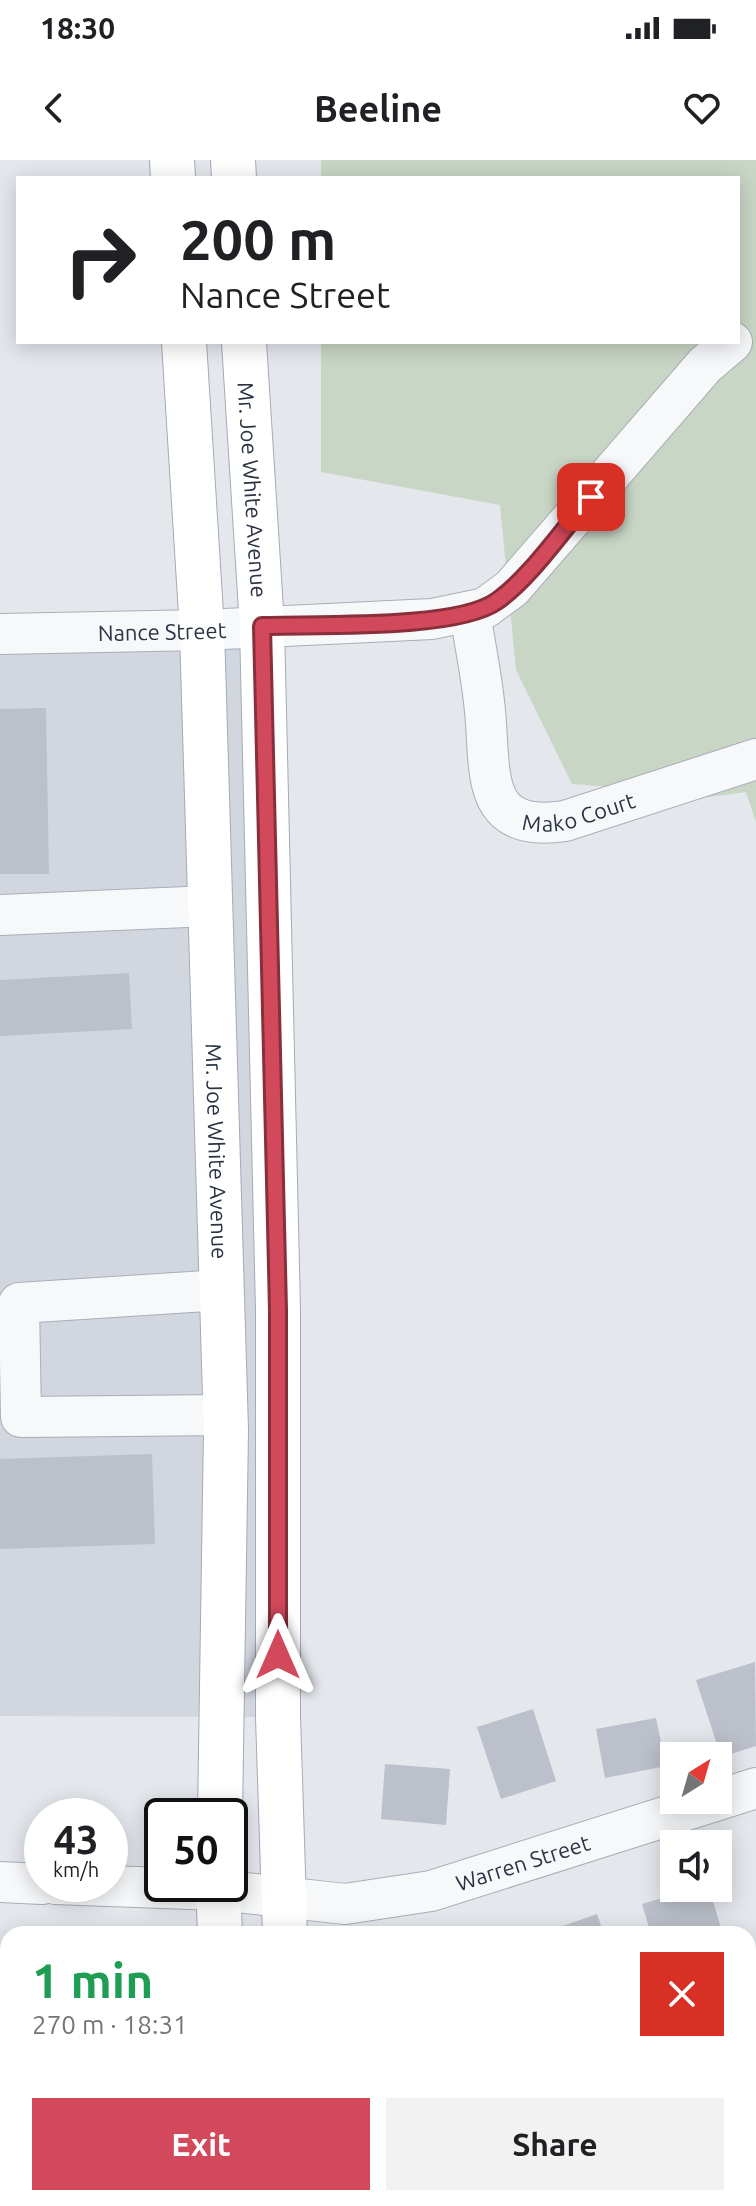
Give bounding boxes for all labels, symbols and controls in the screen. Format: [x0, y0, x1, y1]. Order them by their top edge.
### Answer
text: 18:30 [40, 11, 115, 45]
icon: back [32, 86, 76, 130]
icon: heart [680, 86, 724, 130]
text: Beeline [314, 88, 442, 129]
icon: right [48, 208, 152, 312]
text: 200 m [180, 208, 336, 271]
text: Nance Street [180, 274, 390, 315]
street label: Mr. Joe White Avenue [234, 381, 273, 598]
pin [557, 463, 625, 531]
icon: arrive [569, 475, 613, 519]
street label: Nance Street [98, 616, 227, 645]
street label: Mako Court [521, 787, 638, 836]
street label: Mr. Joe White Avenue [202, 1043, 233, 1260]
position arrow [236, 1613, 320, 1697]
north arrow [660, 1742, 732, 1814]
map controls [660, 1742, 732, 1902]
speed limit sign: 50 [144, 1798, 248, 1902]
text: 43 [53, 1817, 99, 1862]
street label: Warren Street [453, 1829, 593, 1895]
button: sound [660, 1830, 732, 1902]
text: km/h [53, 1858, 99, 1881]
button: close [640, 1952, 724, 2036]
text: 1 min [32, 1953, 153, 2007]
text: 270 m · 18:31 [32, 2010, 188, 2039]
button: Exit [32, 2098, 370, 2190]
button: Share [386, 2098, 724, 2190]

